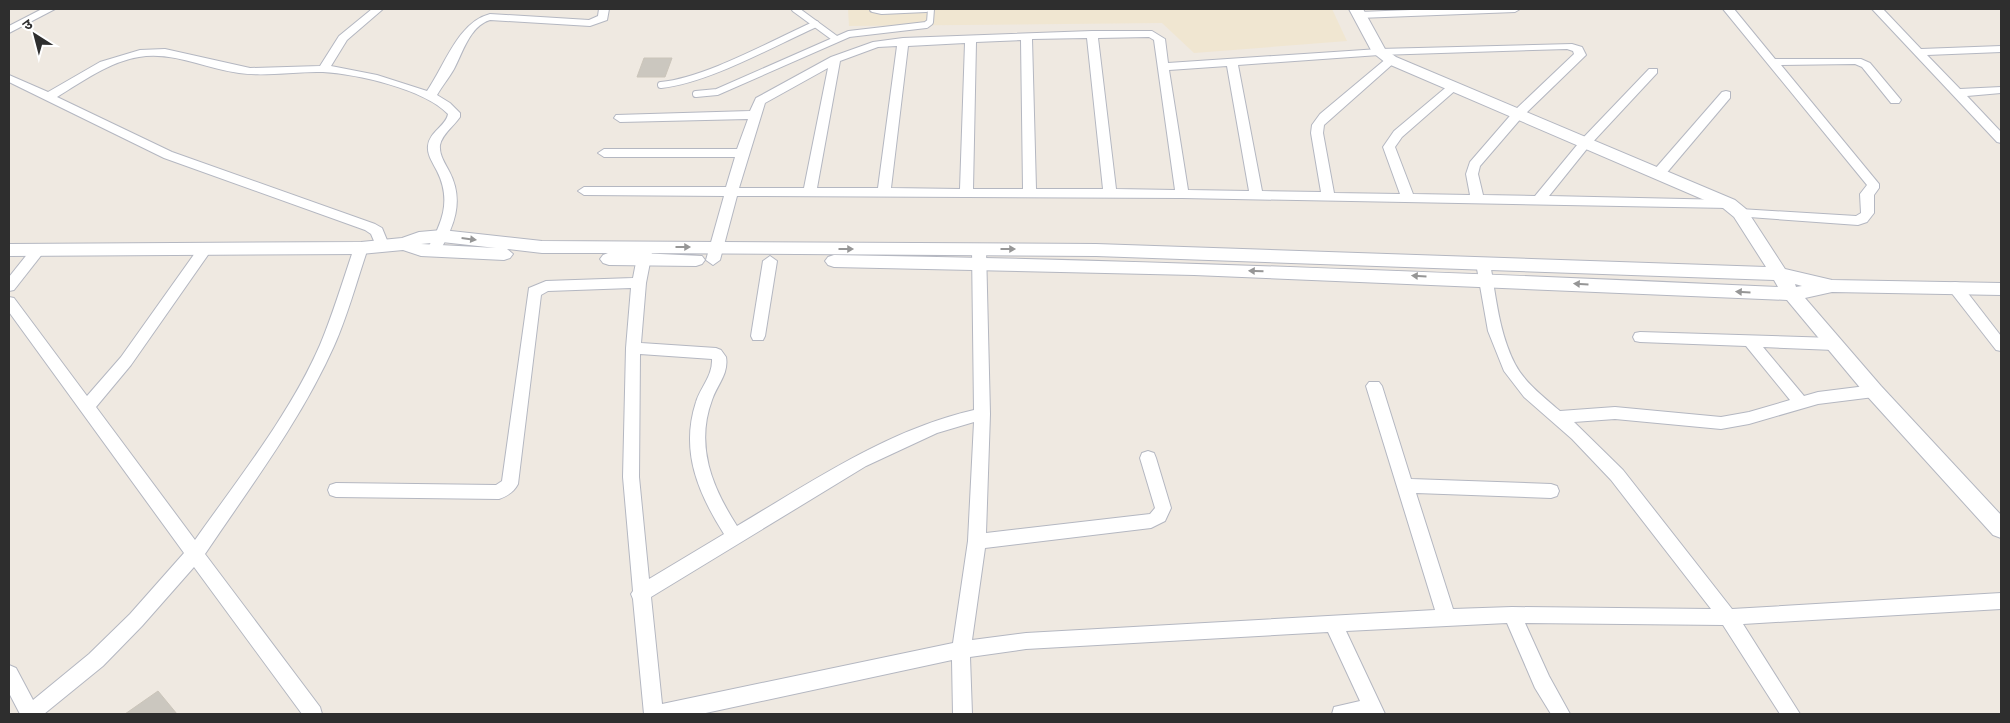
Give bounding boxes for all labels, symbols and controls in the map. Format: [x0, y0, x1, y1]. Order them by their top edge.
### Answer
north arrow [10, 10, 60, 60]
text: उ [19, 14, 36, 33]
one-way arrow [461, 235, 477, 243]
one-way arrow [676, 243, 692, 251]
one-way arrow [838, 245, 854, 253]
one-way arrow [1001, 245, 1017, 253]
one-way arrow [1248, 267, 1264, 275]
one-way arrow [1410, 272, 1426, 280]
one-way arrow [1573, 279, 1589, 287]
one-way arrow [1735, 287, 1751, 295]

